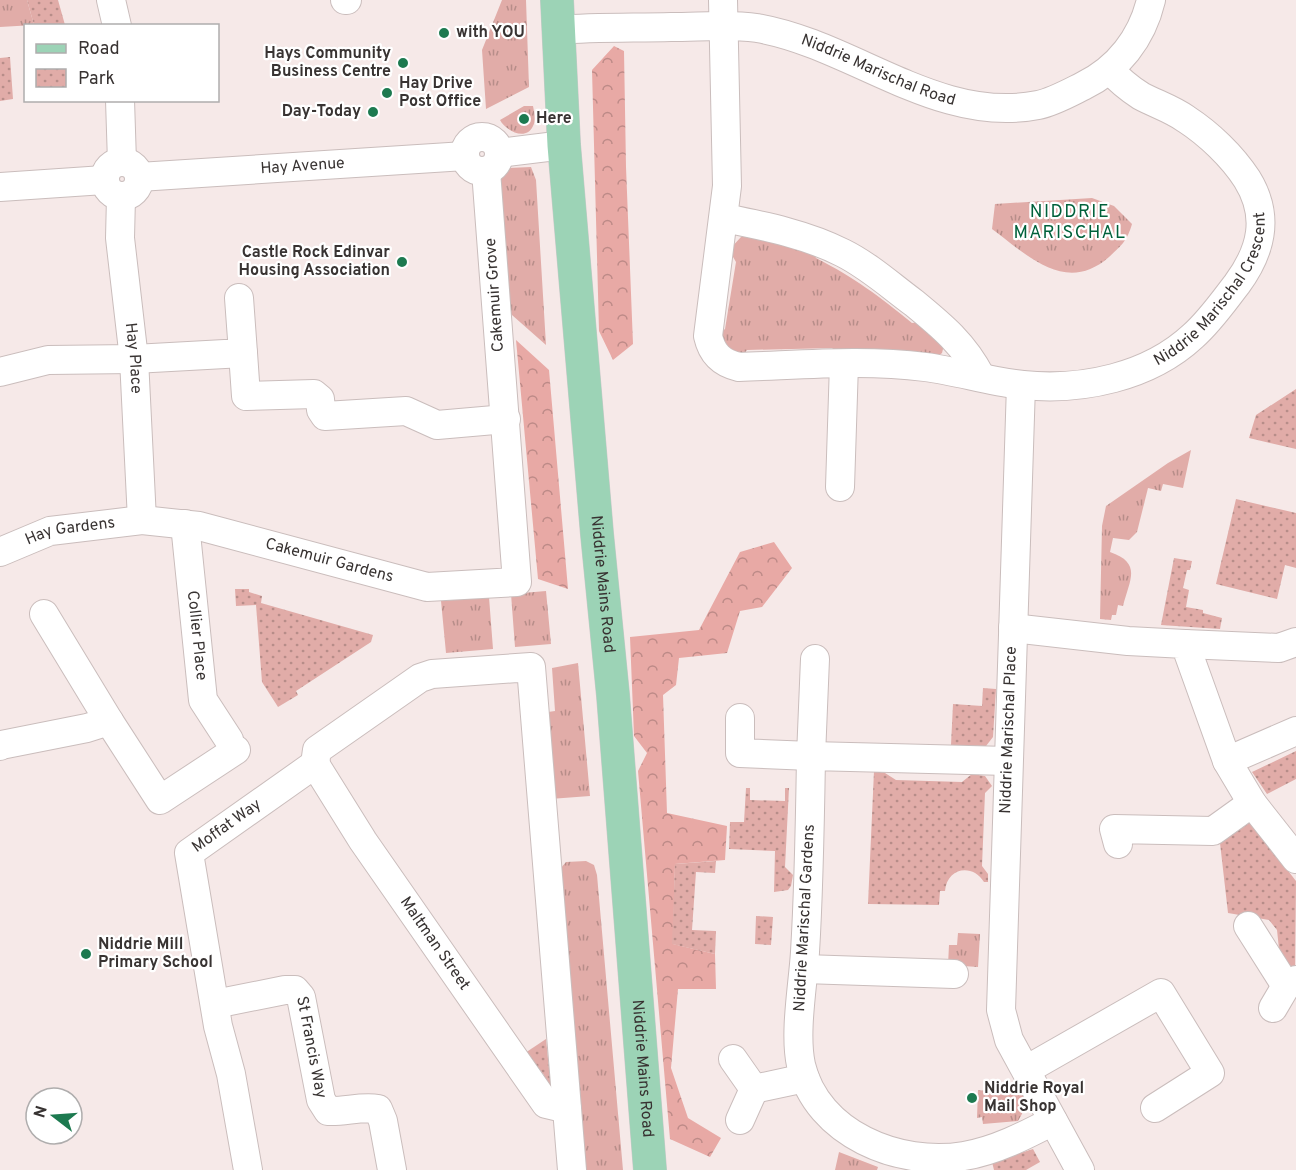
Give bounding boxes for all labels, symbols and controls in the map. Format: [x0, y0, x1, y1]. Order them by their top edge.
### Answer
place label: with YOU [456, 23, 525, 43]
legend [24, 24, 219, 102]
marker: with YOU [437, 26, 451, 40]
street label: Niddrie Marischal Road [798, 30, 958, 111]
text: Road [78, 38, 120, 61]
place label: Hays Community Business Centre [264, 44, 391, 82]
marker: Hays Community Business Centre [396, 56, 410, 70]
text: Park [78, 68, 115, 91]
place label: Hay Drive Post Office [399, 74, 481, 112]
marker: Hay Drive Post Office [380, 86, 394, 100]
place label: Day-Today [282, 102, 361, 122]
marker: Day-Today [366, 105, 380, 119]
place label: Here [536, 109, 572, 129]
marker: Here [517, 112, 531, 126]
street label: Hay Avenue [260, 154, 345, 179]
district label: NIDDRIE MARISCHAL [1014, 201, 1126, 245]
street label: Niddrie Marischal Crescent [1151, 211, 1271, 371]
street label: Cakemuir Grove [481, 237, 509, 353]
place label: Castle Rock Edinvar Housing Association [239, 243, 390, 281]
marker: Castle Rock Edinvar Housing Association [395, 255, 409, 269]
street label: Hay Place [120, 322, 146, 394]
street label: Hay Gardens [22, 513, 116, 550]
street label: Niddrie Mains Road [585, 515, 619, 654]
street label: Cakemuir Gardens [263, 534, 396, 588]
street label: Collier Place [182, 589, 211, 681]
street label: Niddrie Marischal Place [996, 646, 1022, 814]
street label: Moffat Way [188, 795, 265, 858]
street label: Niddrie Marischal Gardens [790, 824, 820, 1012]
street label: Maltman Street [395, 893, 474, 995]
place label: Niddrie Mill Primary School [98, 935, 213, 973]
marker: Niddrie Mill Primary School [79, 947, 93, 961]
street label: St Francis Way [291, 995, 331, 1100]
street label: Niddrie Mains Road [627, 999, 657, 1138]
place label: Niddrie Royal Mail Shop [984, 1079, 1084, 1117]
north arrow [24, 1086, 84, 1146]
marker: Niddrie Royal Mail Shop [965, 1091, 979, 1105]
text: N [30, 1104, 53, 1121]

